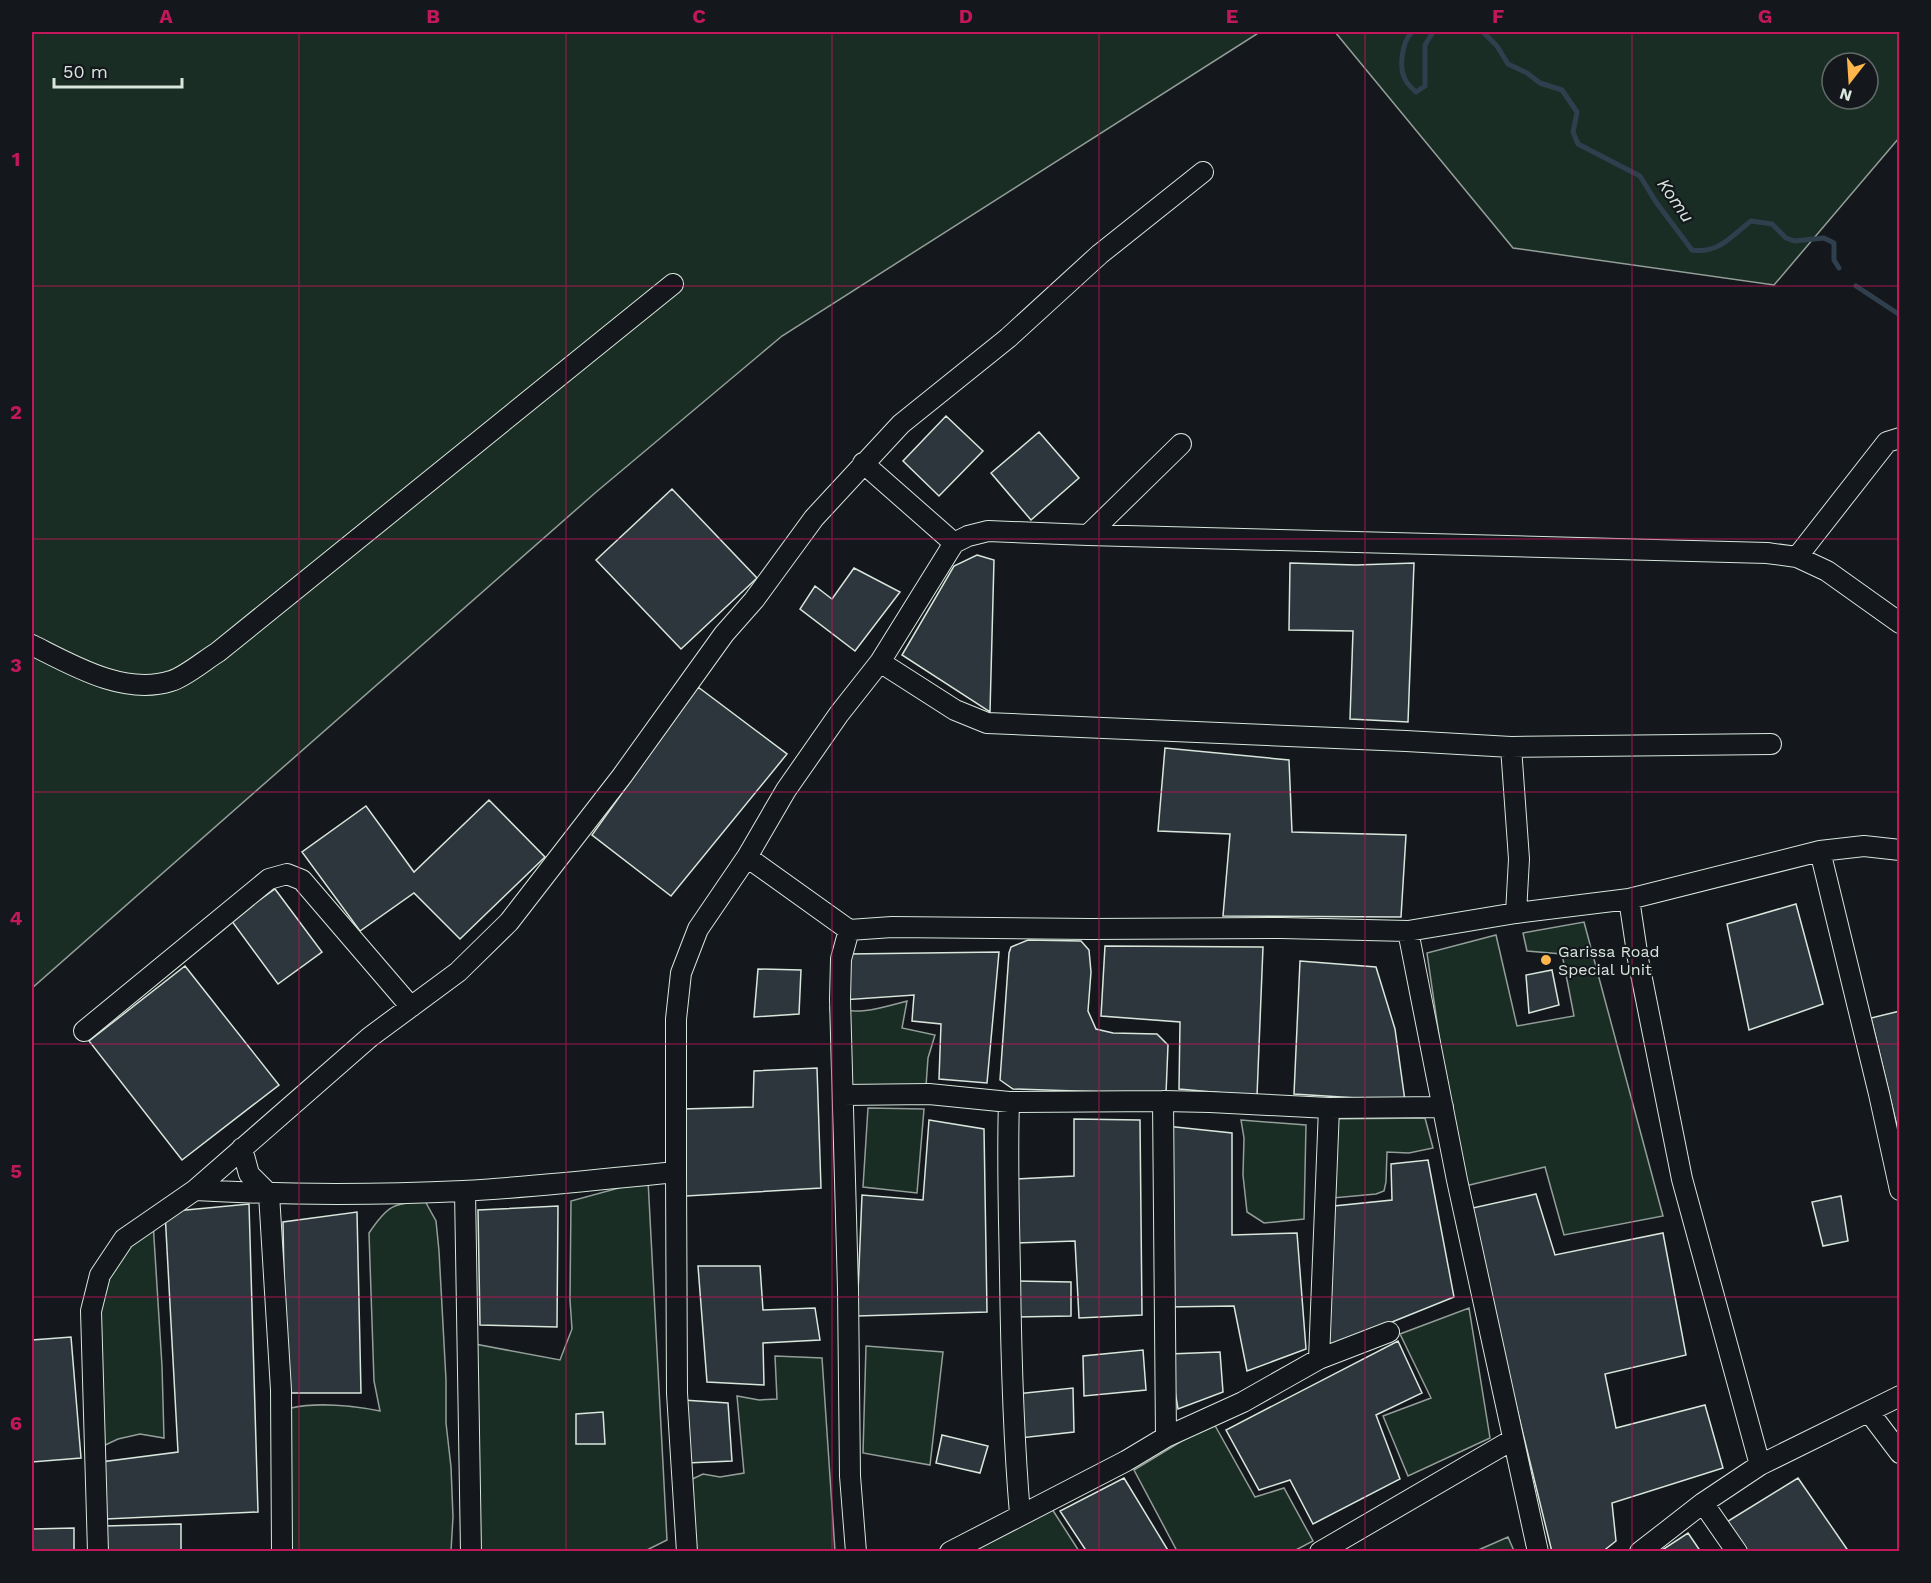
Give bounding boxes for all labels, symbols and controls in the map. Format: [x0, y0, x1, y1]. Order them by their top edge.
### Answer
text: A [159, 4, 173, 28]
text: B [426, 4, 440, 28]
text: C [692, 4, 706, 28]
text: D [959, 4, 973, 28]
text: E [1226, 4, 1238, 28]
text: F [1492, 4, 1504, 28]
text: G [1758, 4, 1772, 28]
scale bar [54, 51, 182, 89]
north arrow [1820, 51, 1880, 111]
text: 50 m [63, 61, 108, 82]
text: N [1837, 84, 1854, 106]
text: 1 [12, 147, 20, 171]
water label: Komu [1653, 174, 1699, 226]
text: 2 [10, 400, 22, 424]
text: 3 [10, 653, 22, 677]
text: 4 [10, 906, 23, 930]
place label: Garissa Road Special Unit [1558, 942, 1660, 979]
marker: Garissa Road Special Unit [1539, 953, 1553, 967]
text: 5 [10, 1159, 22, 1183]
text: 6 [10, 1411, 22, 1435]

